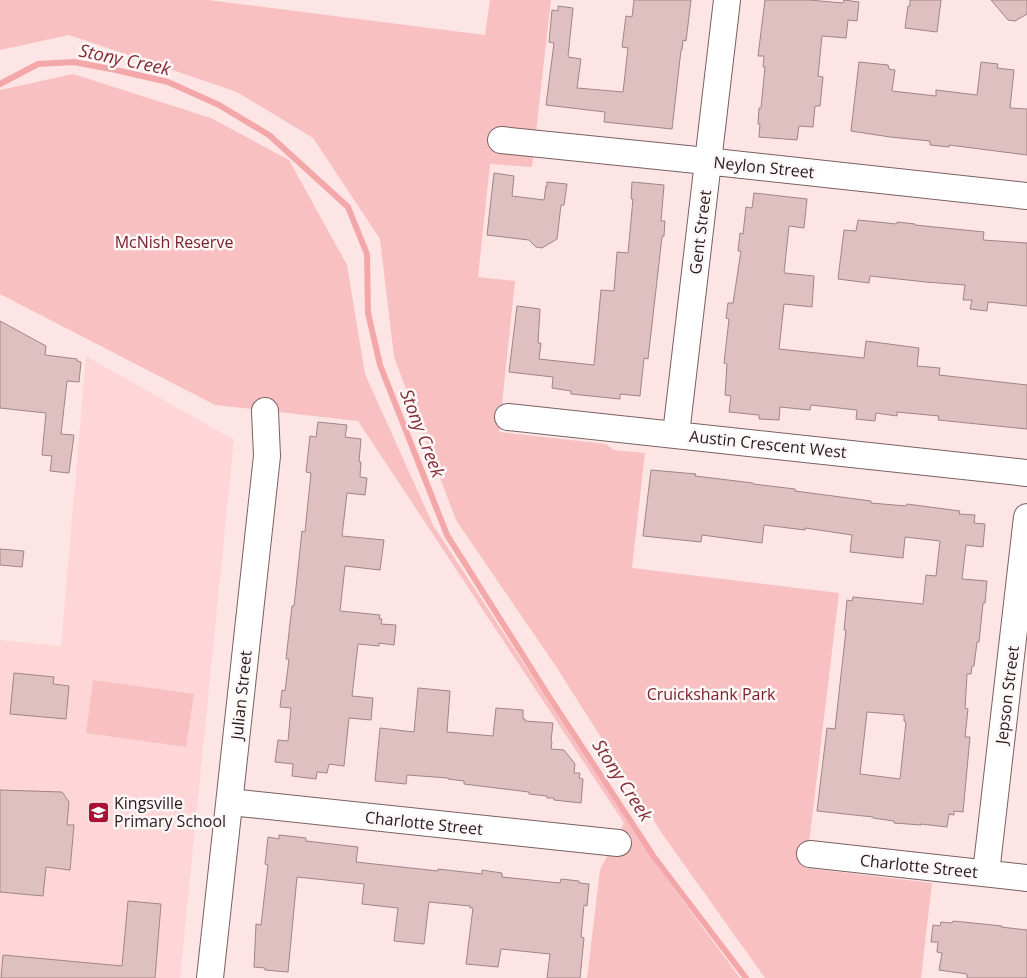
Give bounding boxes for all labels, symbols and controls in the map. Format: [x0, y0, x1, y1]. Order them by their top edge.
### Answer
water label: Stony Creek [77, 38, 174, 81]
street label: Neylon Street [712, 151, 816, 183]
street label: Gent Street [684, 188, 716, 276]
park label: McNish Reserve [115, 231, 233, 253]
water label: Stony Creek [395, 385, 451, 482]
street label: Austin Crescent West [688, 425, 848, 463]
street label: Jepson Street [990, 644, 1024, 747]
street label: Julian Street [225, 649, 257, 743]
park label: Cruickshank Park [647, 683, 776, 705]
water label: Stony Creek [588, 735, 659, 826]
place label: Kingsville Primary School [114, 792, 226, 832]
school or university icon: Kingsville Primary School [86, 800, 110, 824]
street label: Charlotte Street [364, 806, 484, 840]
street label: Charlotte Street [859, 849, 979, 883]

